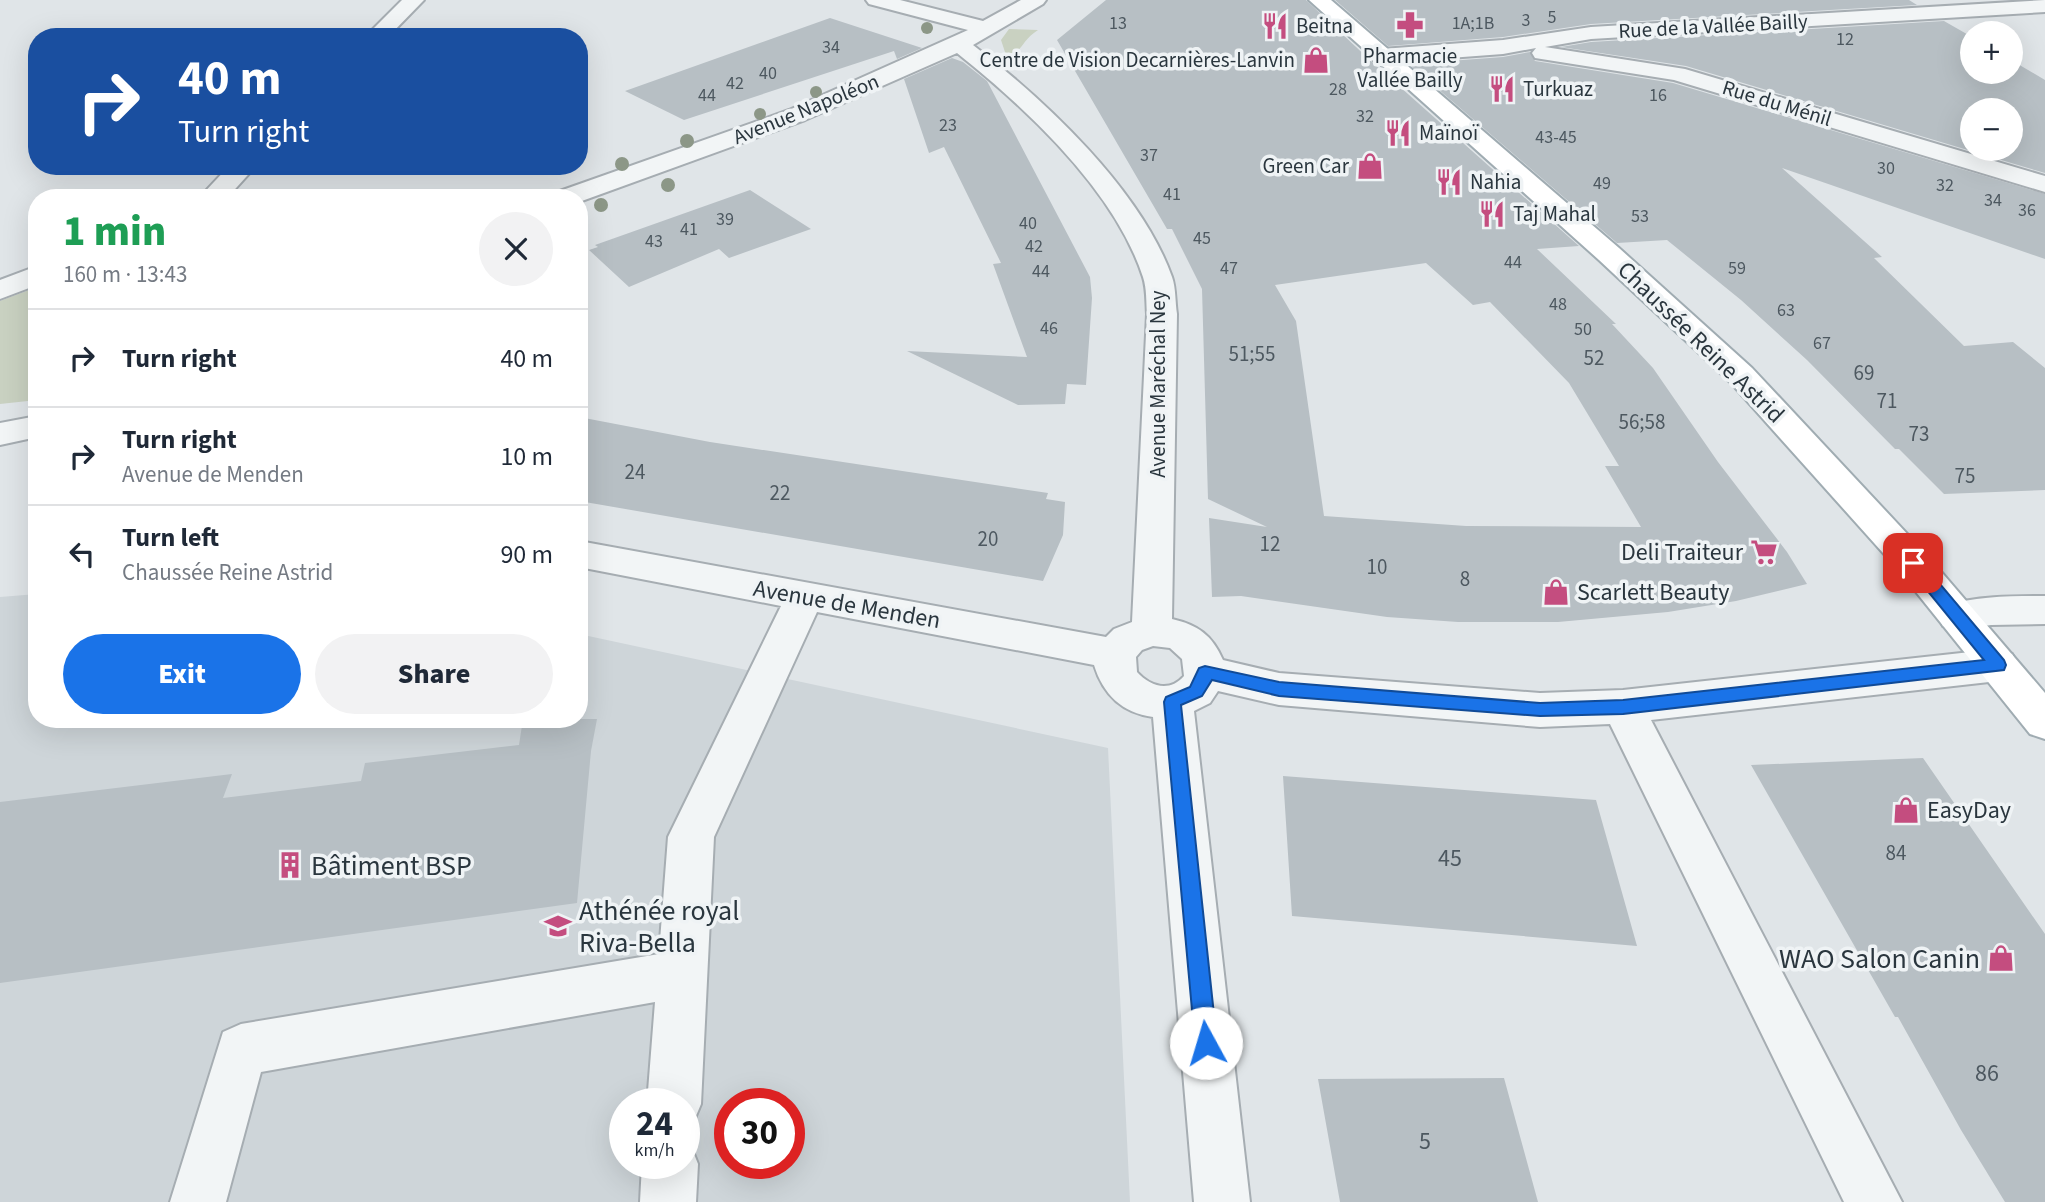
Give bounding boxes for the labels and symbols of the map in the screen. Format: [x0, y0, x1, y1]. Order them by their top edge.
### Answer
house number: 5 [1548, 5, 1557, 30]
street label: Rue de la Vallée Bailly [1618, 6, 1809, 46]
house number: 3 [1522, 8, 1531, 33]
pharmacy icon: Pharmacie Vallée Bailly [1395, 10, 1425, 40]
house number: 13 [1109, 11, 1127, 36]
restaurant icon: Beitna [1260, 11, 1290, 41]
place label: Beitna [1296, 11, 1353, 41]
house number: 1A;1B [1452, 11, 1494, 36]
house number: 12 [1836, 27, 1854, 52]
house number: 34 [822, 35, 840, 60]
place label: Pharmacie Vallée Bailly [1357, 41, 1463, 95]
place label: Centre de Vision Decarnières-Lanvin [980, 45, 1295, 75]
shop icon: Centre de Vision Decarnières-Lanvin [1301, 45, 1331, 75]
house number: 40 [759, 61, 777, 86]
street label: Avenue Napoléon [729, 66, 883, 152]
house number: 42 [726, 71, 744, 96]
street label: Rue du Ménil [1719, 72, 1835, 134]
restaurant icon: Turkuaz [1487, 74, 1517, 104]
place label: Turkuaz [1523, 74, 1593, 104]
house number: 28 [1329, 77, 1347, 102]
house number: 44 [698, 83, 716, 108]
house number: 16 [1649, 83, 1667, 108]
house number: 32 [1356, 104, 1374, 129]
house number: 23 [939, 113, 957, 138]
restaurant icon: Maïnoï [1383, 118, 1413, 148]
place label: Maïnoï [1419, 118, 1479, 148]
house number: 43-45 [1535, 125, 1577, 150]
house number: 37 [1140, 143, 1158, 168]
place label: Green Car [1263, 151, 1350, 181]
shop icon: Green Car [1355, 151, 1385, 181]
house number: 30 [1877, 156, 1895, 181]
restaurant icon: Nahia [1434, 167, 1464, 197]
place label: Nahia [1470, 167, 1521, 197]
house number: 49 [1593, 171, 1611, 196]
house number: 32 [1936, 173, 1954, 198]
house number: 41 [1163, 182, 1181, 207]
house number: 34 [1984, 188, 2002, 213]
house number: 36 [2018, 198, 2036, 223]
restaurant icon: Taj Mahal [1477, 199, 1507, 229]
place label: Taj Mahal [1513, 199, 1596, 229]
house number: 53 [1631, 204, 1649, 229]
house number: 39 [716, 207, 734, 232]
house number: 40 [1019, 211, 1037, 236]
house number: 41 [680, 217, 698, 242]
house number: 45 [1193, 226, 1211, 251]
house number: 43 [645, 229, 663, 254]
house number: 42 [1025, 234, 1043, 259]
house number: 44 [1504, 250, 1522, 275]
street label: Chaussée Reine Astrid [1609, 253, 1792, 432]
house number: 47 [1220, 256, 1238, 281]
house number: 59 [1728, 256, 1746, 281]
house number: 44 [1032, 259, 1050, 284]
street label: Avenue Maréchal Ney [1143, 290, 1173, 478]
house number: 48 [1549, 292, 1567, 317]
house number: 63 [1777, 298, 1795, 323]
house number: 46 [1040, 316, 1058, 341]
house number: 50 [1574, 317, 1592, 342]
house number: 67 [1813, 331, 1831, 356]
house number: 51;55 [1229, 339, 1275, 369]
house number: 52 [1584, 343, 1604, 373]
house number: 69 [1854, 358, 1874, 388]
house number: 71 [1877, 386, 1897, 416]
house number: 56;58 [1619, 407, 1665, 437]
house number: 73 [1909, 419, 1929, 449]
house number: 24 [625, 457, 645, 487]
house number: 75 [1955, 461, 1975, 491]
house number: 22 [770, 478, 790, 508]
house number: 20 [978, 524, 998, 554]
house number: 12 [1260, 529, 1280, 559]
pin [1883, 533, 1943, 593]
place label: Deli Traiteur [1621, 535, 1744, 570]
supermarket icon: Deli Traiteur [1749, 537, 1779, 567]
house number: 10 [1367, 552, 1387, 582]
house number: 8 [1460, 564, 1470, 594]
street label: Avenue de Menden [751, 571, 943, 638]
place label: Scarlett Beauty [1577, 575, 1729, 610]
shop icon: Scarlett Beauty [1541, 577, 1571, 607]
place label: EasyDay [1927, 793, 2011, 828]
shop icon: EasyDay [1891, 795, 1921, 825]
house number: 84 [1886, 838, 1906, 868]
house number: 45 [1438, 841, 1462, 876]
place label: Bâtiment BSP [311, 846, 472, 886]
building icon: Bâtiment BSP [275, 850, 305, 880]
place label: Athénée royal Riva-Bella [579, 891, 739, 963]
school or university icon: Athénée royal Riva-Bella [543, 911, 573, 941]
place label: WAO Salon Canin [1779, 939, 1980, 979]
shop icon: WAO Salon Canin [1986, 943, 2016, 973]
position arrow [1169, 1006, 1243, 1080]
house number: 86 [1975, 1056, 1999, 1091]
speed limit sign: 30 [714, 1088, 805, 1179]
house number: 5 [1419, 1124, 1431, 1159]

